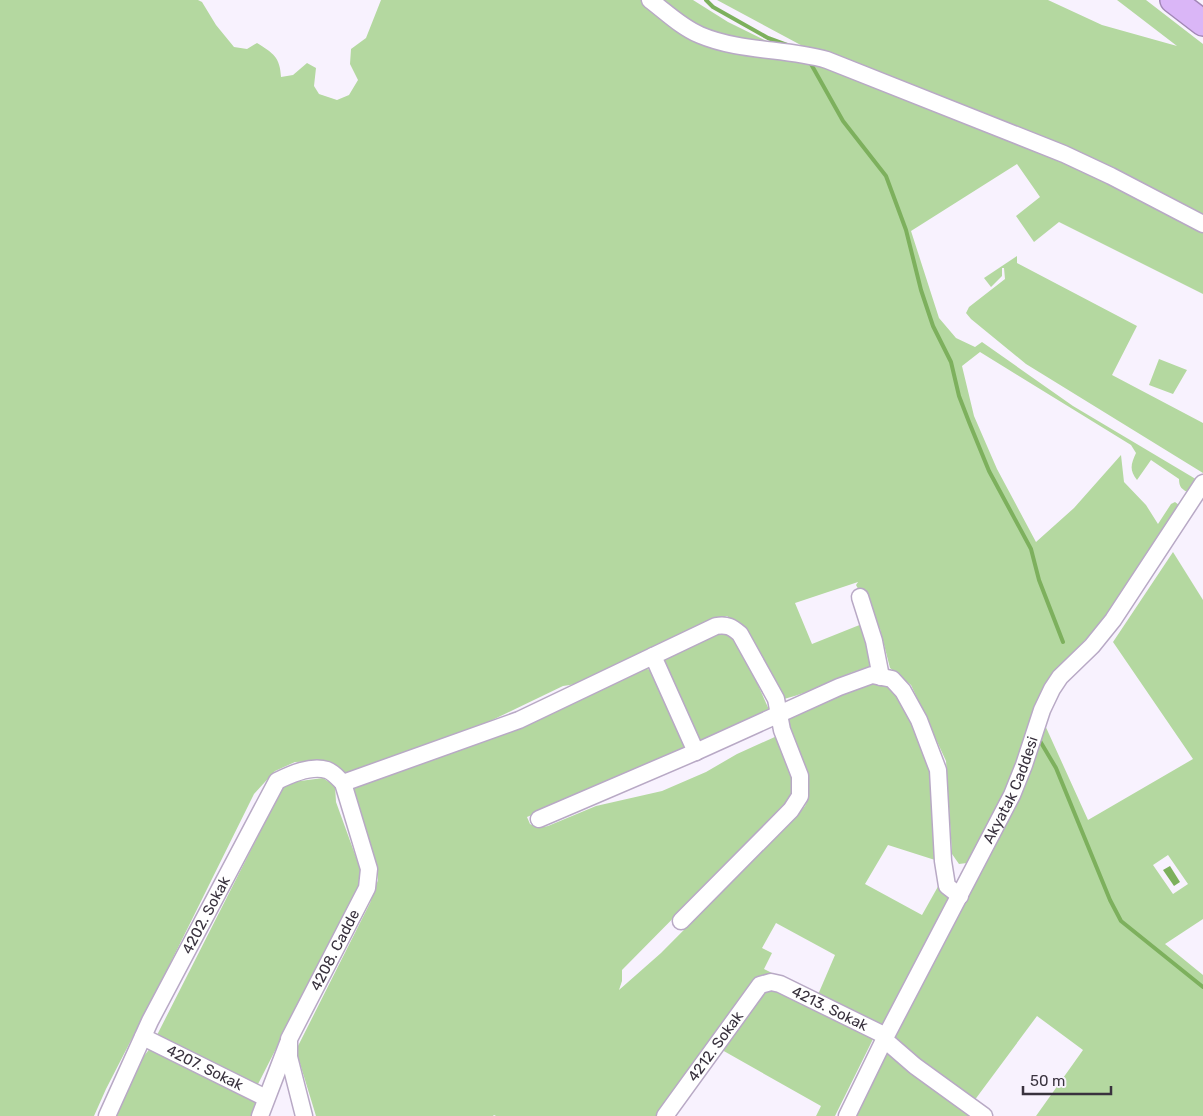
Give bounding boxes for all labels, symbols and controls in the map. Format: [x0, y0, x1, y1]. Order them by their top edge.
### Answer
street label: Akyatak Caddesi [979, 734, 1042, 847]
street label: 4202. Sokak [178, 873, 234, 957]
street label: 4208. Cadde [307, 906, 363, 994]
street label: 4213. Sokak [789, 982, 871, 1035]
street label: 4212. Sokak [684, 1008, 747, 1085]
street label: 4207. Sokak [163, 1041, 246, 1094]
scale bar [1023, 1064, 1110, 1096]
text: 50 m [1030, 1072, 1065, 1090]

